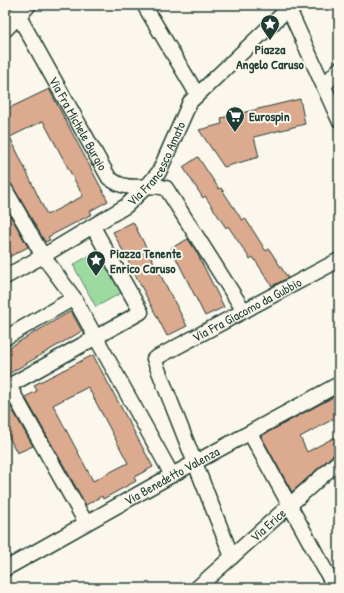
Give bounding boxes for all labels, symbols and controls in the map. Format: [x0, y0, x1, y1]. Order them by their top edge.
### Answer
place icon: Piazza Angelo Caruso [259, 13, 281, 41]
place label: Piazza Angelo Caruso [236, 40, 305, 74]
street label: Via Fra Michele Burgio [45, 73, 112, 174]
supermarket icon: Eurospin [224, 105, 246, 133]
place label: Eurospin [249, 107, 290, 126]
street label: Via Francesco Amato [123, 118, 189, 210]
place label: Piazza Tenente Enrico Caruso [110, 244, 182, 277]
place icon: Piazza Tenente Enrico Caruso [85, 249, 107, 277]
street label: Via Fra Giacomo da Gubbio [189, 273, 305, 346]
street label: Via Benedetto Valenza [121, 442, 222, 509]
street label: Via Erice [246, 504, 290, 545]

